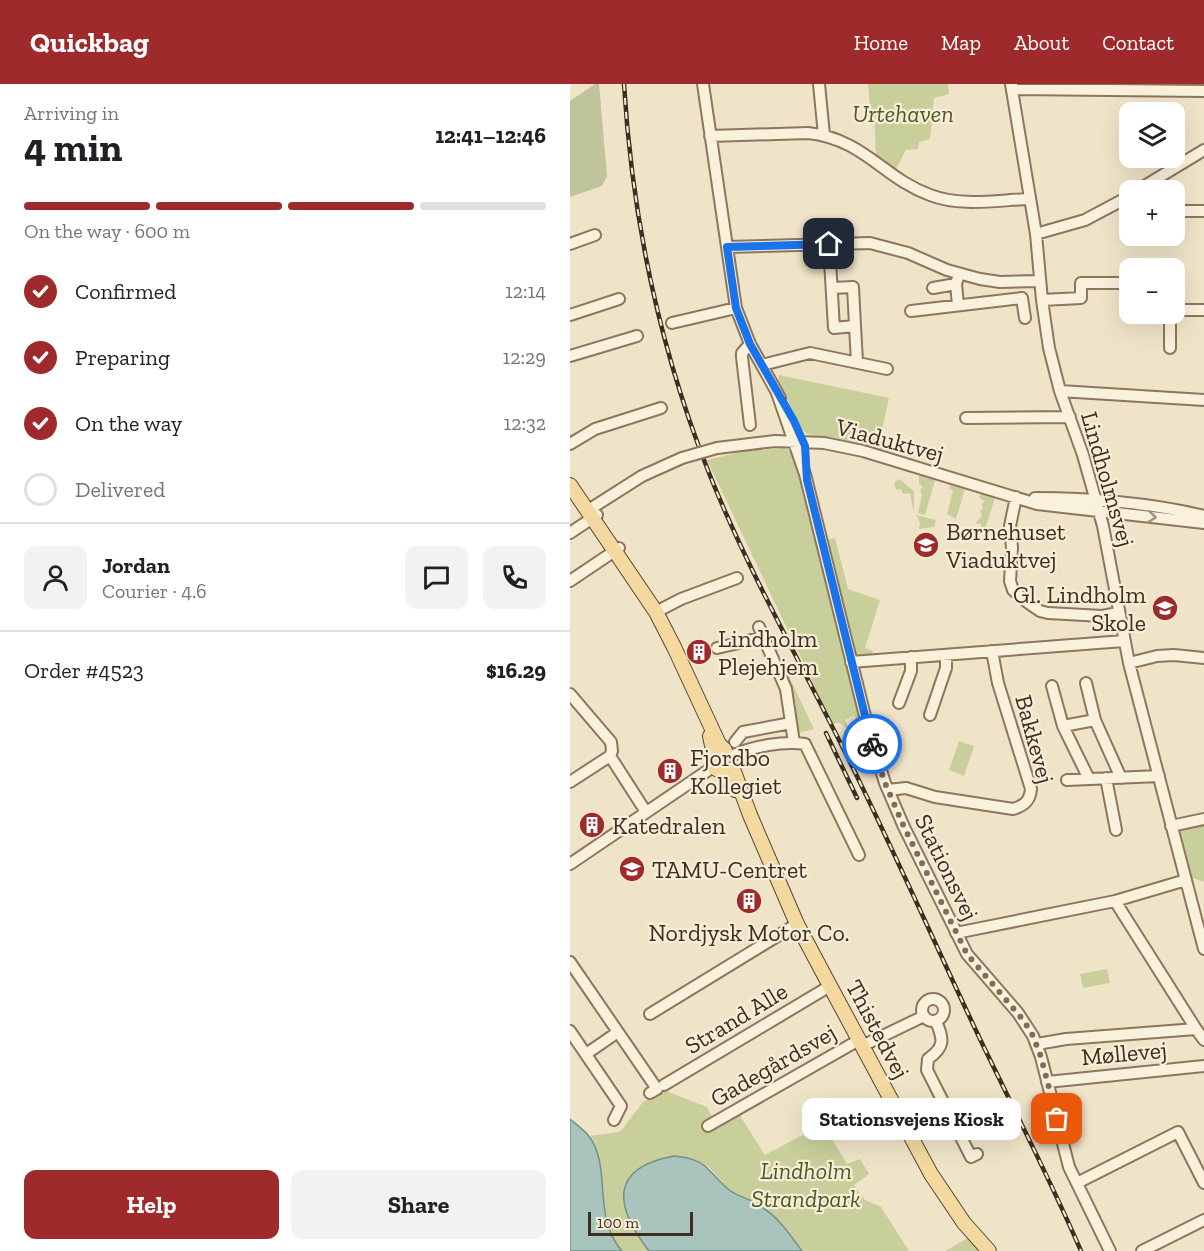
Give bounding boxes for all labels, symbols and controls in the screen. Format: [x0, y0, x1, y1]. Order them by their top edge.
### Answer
text: Quickbag [30, 26, 149, 59]
text: Home [854, 30, 908, 55]
text: Map [941, 30, 981, 55]
text: About [1014, 30, 1069, 55]
text: Contact [1102, 30, 1174, 55]
park label: Urtehaven [852, 99, 954, 128]
text: Arriving in [24, 101, 119, 125]
map controls [1119, 102, 1185, 324]
button: layers [1119, 102, 1185, 168]
text: 12:41–12:46 [435, 122, 546, 149]
text: 4 min [24, 124, 122, 171]
button: + [1119, 180, 1185, 246]
pin [803, 218, 854, 269]
text: On the way · 600 m [24, 219, 190, 243]
icon: home [812, 227, 845, 260]
button: − [1119, 258, 1185, 324]
icon: check [24, 275, 57, 308]
text: Confirmed [75, 278, 176, 305]
text: 12:14 [505, 279, 546, 303]
icon: check [24, 341, 57, 374]
text: Preparing [75, 344, 170, 371]
text: 12:29 [503, 345, 546, 369]
icon: check [24, 407, 57, 440]
street label: Lindholmsvej [1075, 408, 1141, 550]
text: On the way [75, 410, 182, 437]
text: 12:32 [503, 411, 546, 435]
street label: Viaduktvej [832, 411, 947, 468]
text: Delivered [75, 476, 165, 503]
one-way arrow [1147, 511, 1156, 523]
place label: Børnehuset Viaduktvej [945, 517, 1066, 574]
school or university icon: Børnehuset Viaduktvej [911, 530, 941, 560]
button: person [24, 546, 87, 609]
button: chat [405, 546, 468, 609]
button: phone [483, 546, 546, 609]
text: Jordan [102, 552, 170, 579]
text: Courier · 4.6 [102, 579, 207, 603]
place label: Gl. Lindholm Skole [1013, 580, 1146, 637]
school or university icon: Gl. Lindholm Skole [1150, 593, 1180, 623]
place label: Lindholm Plejehjem [718, 624, 819, 681]
building icon: Lindholm Plejehjem [684, 637, 714, 667]
text: Order #4523 [24, 657, 144, 684]
text: $16.29 [486, 657, 546, 684]
street label: Bakkevej [1009, 691, 1061, 787]
courier [842, 714, 902, 774]
icon: bike [856, 728, 889, 761]
place label: Fjordbo Kollegiet [690, 743, 781, 800]
building icon: Fjordbo Kollegiet [655, 756, 685, 786]
street label: Stationsvej [909, 809, 985, 925]
building icon: Katedralen [577, 810, 607, 840]
place label: Katedralen [612, 811, 726, 840]
school or university icon: TAMU-Centret [617, 854, 647, 884]
place label: TAMU-Centret [652, 855, 807, 884]
building icon: Nordjysk Motor Co. [734, 886, 764, 916]
place label: Nordjysk Motor Co. [648, 918, 850, 947]
street label: Thistedvej [840, 975, 916, 1083]
street label: Strand Alle [679, 976, 793, 1060]
street label: Gadegårdsvej [705, 1017, 841, 1113]
street label: Møllevej [1080, 1035, 1168, 1071]
pin [1031, 1093, 1082, 1144]
callout: Stationsvejens Kiosk [802, 1098, 1021, 1140]
icon: bag [1040, 1102, 1073, 1135]
text: Stationsvejens Kiosk [819, 1107, 1004, 1131]
park label: Lindholm Strandpark [751, 1156, 861, 1213]
button: Help [24, 1170, 279, 1239]
button: Share [291, 1170, 546, 1239]
scale bar [588, 1209, 693, 1236]
text: 100 m [597, 1213, 639, 1232]

